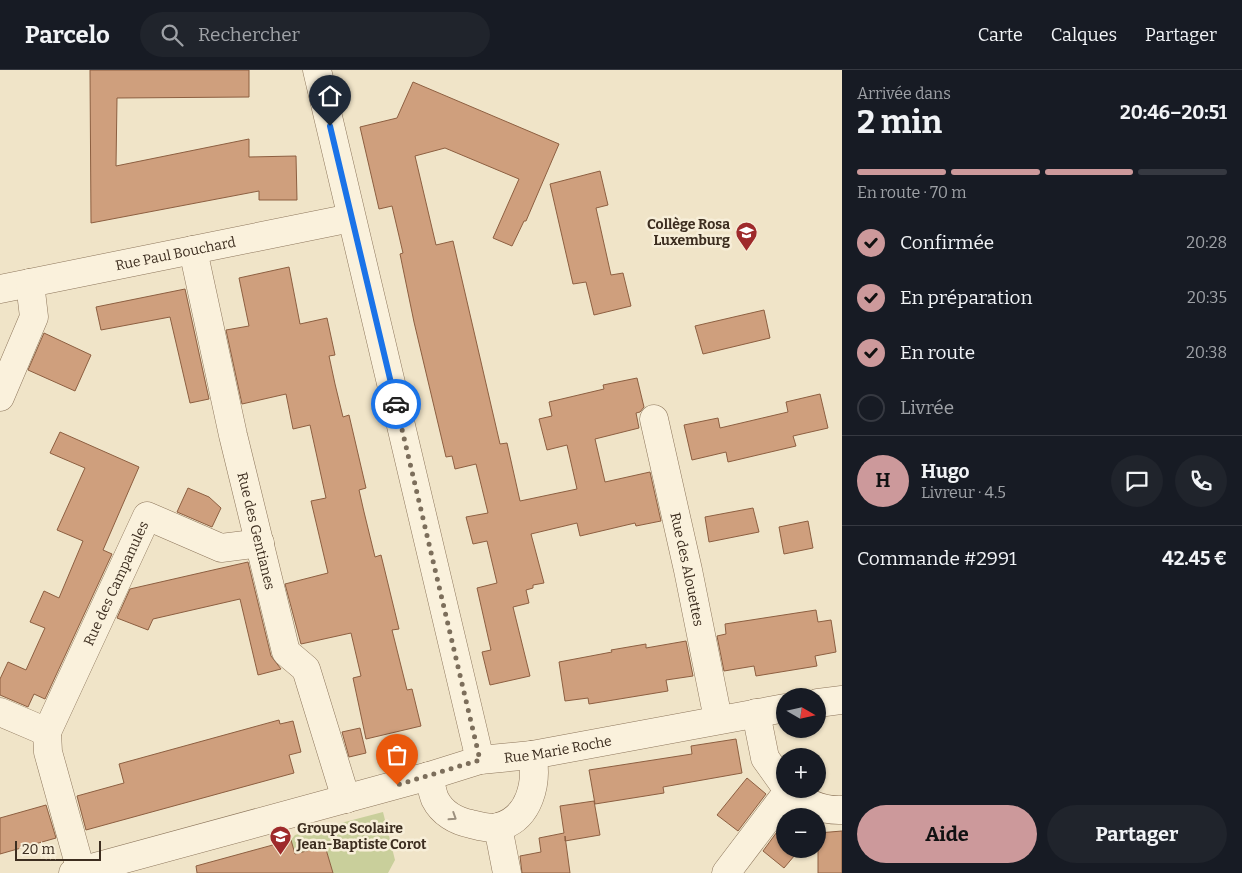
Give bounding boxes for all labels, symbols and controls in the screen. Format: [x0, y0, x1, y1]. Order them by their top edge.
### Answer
search box [140, 12, 490, 57]
text: Parcelo [25, 21, 110, 49]
icon: search [158, 21, 186, 49]
text: Rechercher [198, 23, 300, 46]
text: Carte [978, 24, 1023, 46]
text: Calques [1051, 24, 1117, 46]
text: Partager [1145, 24, 1217, 46]
pin [309, 75, 351, 126]
icon: home [316, 82, 344, 110]
text: Arrivée dans [857, 84, 951, 103]
text: 20:46–20:51 [1120, 101, 1227, 124]
text: 2 min [857, 103, 942, 141]
text: En route · 70 m [857, 183, 967, 202]
place label: Collège Rosa Luxemburg [647, 216, 730, 249]
school or university icon: Collège Rosa Luxemburg [734, 220, 758, 251]
icon: check [857, 229, 885, 257]
text: Confirmée [900, 231, 994, 254]
text: 20:28 [1186, 233, 1227, 252]
street label: Rue Paul Bouchard [114, 234, 237, 274]
icon: check [857, 284, 885, 312]
text: En préparation [900, 286, 1033, 309]
text: 20:35 [1187, 288, 1227, 307]
icon: check [857, 339, 885, 367]
text: En route [900, 341, 975, 364]
text: 20:38 [1186, 343, 1227, 362]
courier [371, 379, 421, 429]
icon: car [382, 390, 410, 418]
text: Livrée [900, 396, 954, 419]
button: chat [1111, 455, 1163, 507]
button: phone [1175, 455, 1227, 507]
text: Hugo [921, 460, 970, 483]
text: H [876, 469, 890, 492]
street label: Rue des Gentianes [233, 470, 278, 592]
text: Livreur · 4.5 [921, 483, 1006, 502]
street label: Rue des Alouettes [666, 511, 707, 628]
street label: Rue des Campanules [80, 518, 152, 648]
text: Commande #2991 [857, 547, 1017, 570]
text: 42.45 € [1162, 547, 1227, 570]
north arrow [776, 688, 826, 738]
map controls [776, 688, 826, 858]
street label: Rue Marie Roche [503, 732, 613, 767]
pin [376, 734, 418, 785]
icon: bag [383, 741, 411, 769]
button: + [776, 748, 826, 798]
button: Aide [857, 805, 1037, 863]
button: Partager [1047, 805, 1227, 863]
button: − [776, 808, 826, 858]
one-way arrow [448, 810, 457, 820]
place label: Groupe Scolaire Jean-Baptiste Corot [296, 820, 427, 853]
school or university icon: Groupe Scolaire Jean-Baptiste Corot [269, 824, 293, 855]
scale bar [15, 838, 101, 861]
text: 20 m [22, 841, 55, 858]

